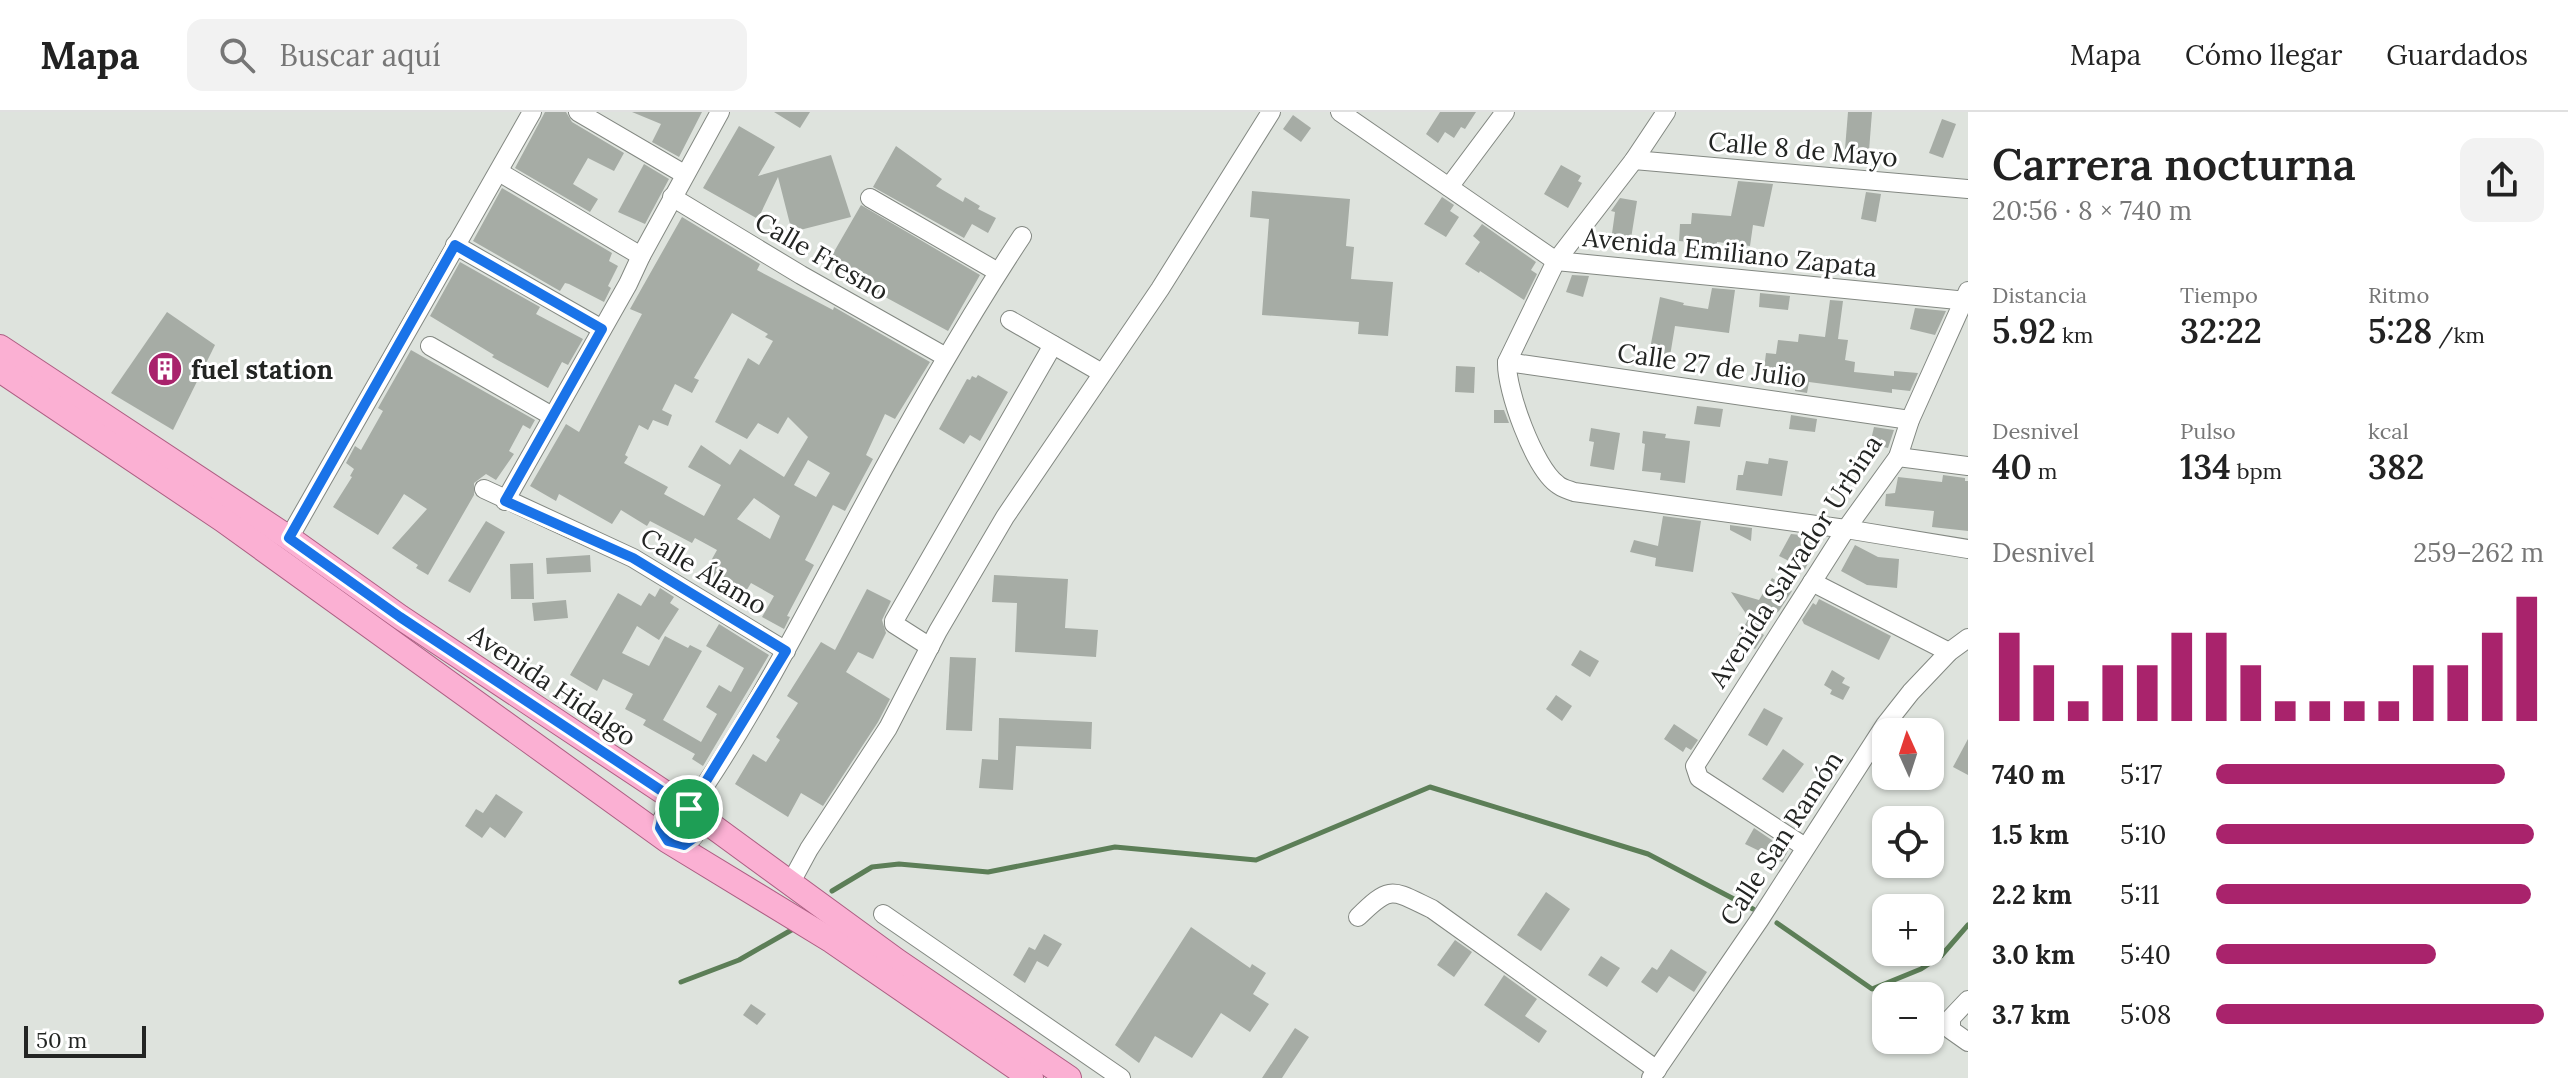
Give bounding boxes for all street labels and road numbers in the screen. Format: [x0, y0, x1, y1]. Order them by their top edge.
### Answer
street label: Calle 8 de Mayo [1707, 124, 1899, 174]
street label: Calle Fresno [749, 204, 895, 308]
street label: Avenida Emiliano Zapata [1580, 220, 1879, 284]
street label: Calle 27 de Julio [1615, 335, 1809, 395]
street label: Avenida Salvador Urbina [1700, 429, 1889, 694]
street label: Calle Álamo [635, 520, 773, 622]
street label: Avenida Hidalgo [462, 616, 643, 753]
street label: Calle San Ramón [1712, 745, 1850, 931]

